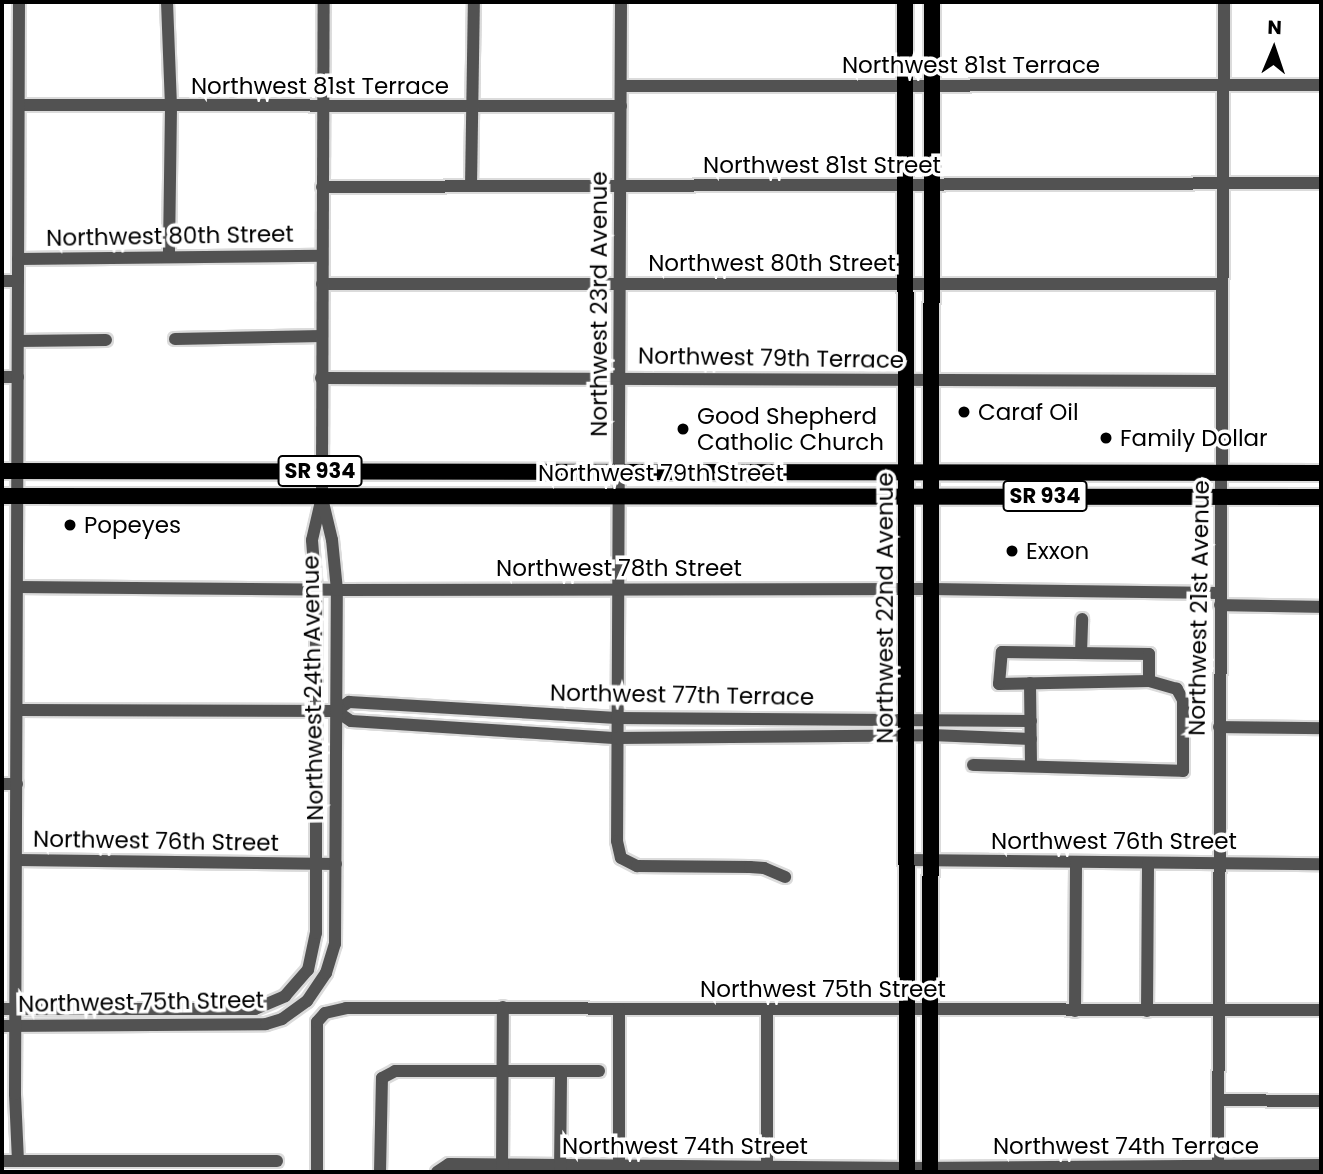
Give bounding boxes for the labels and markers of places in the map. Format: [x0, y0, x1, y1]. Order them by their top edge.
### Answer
place label: Caraf Oil [978, 398, 1079, 426]
place label: Good Shepherd Catholic Church [697, 402, 884, 456]
marker: Caraf Oil [956, 404, 972, 420]
marker: Good Shepherd Catholic Church [675, 421, 691, 437]
place label: Family Dollar [1120, 424, 1268, 452]
marker: Family Dollar [1098, 430, 1114, 446]
place label: Popeyes [84, 511, 181, 539]
marker: Popeyes [62, 517, 78, 533]
place label: Exxon [1026, 537, 1089, 565]
marker: Exxon [1004, 543, 1020, 559]

